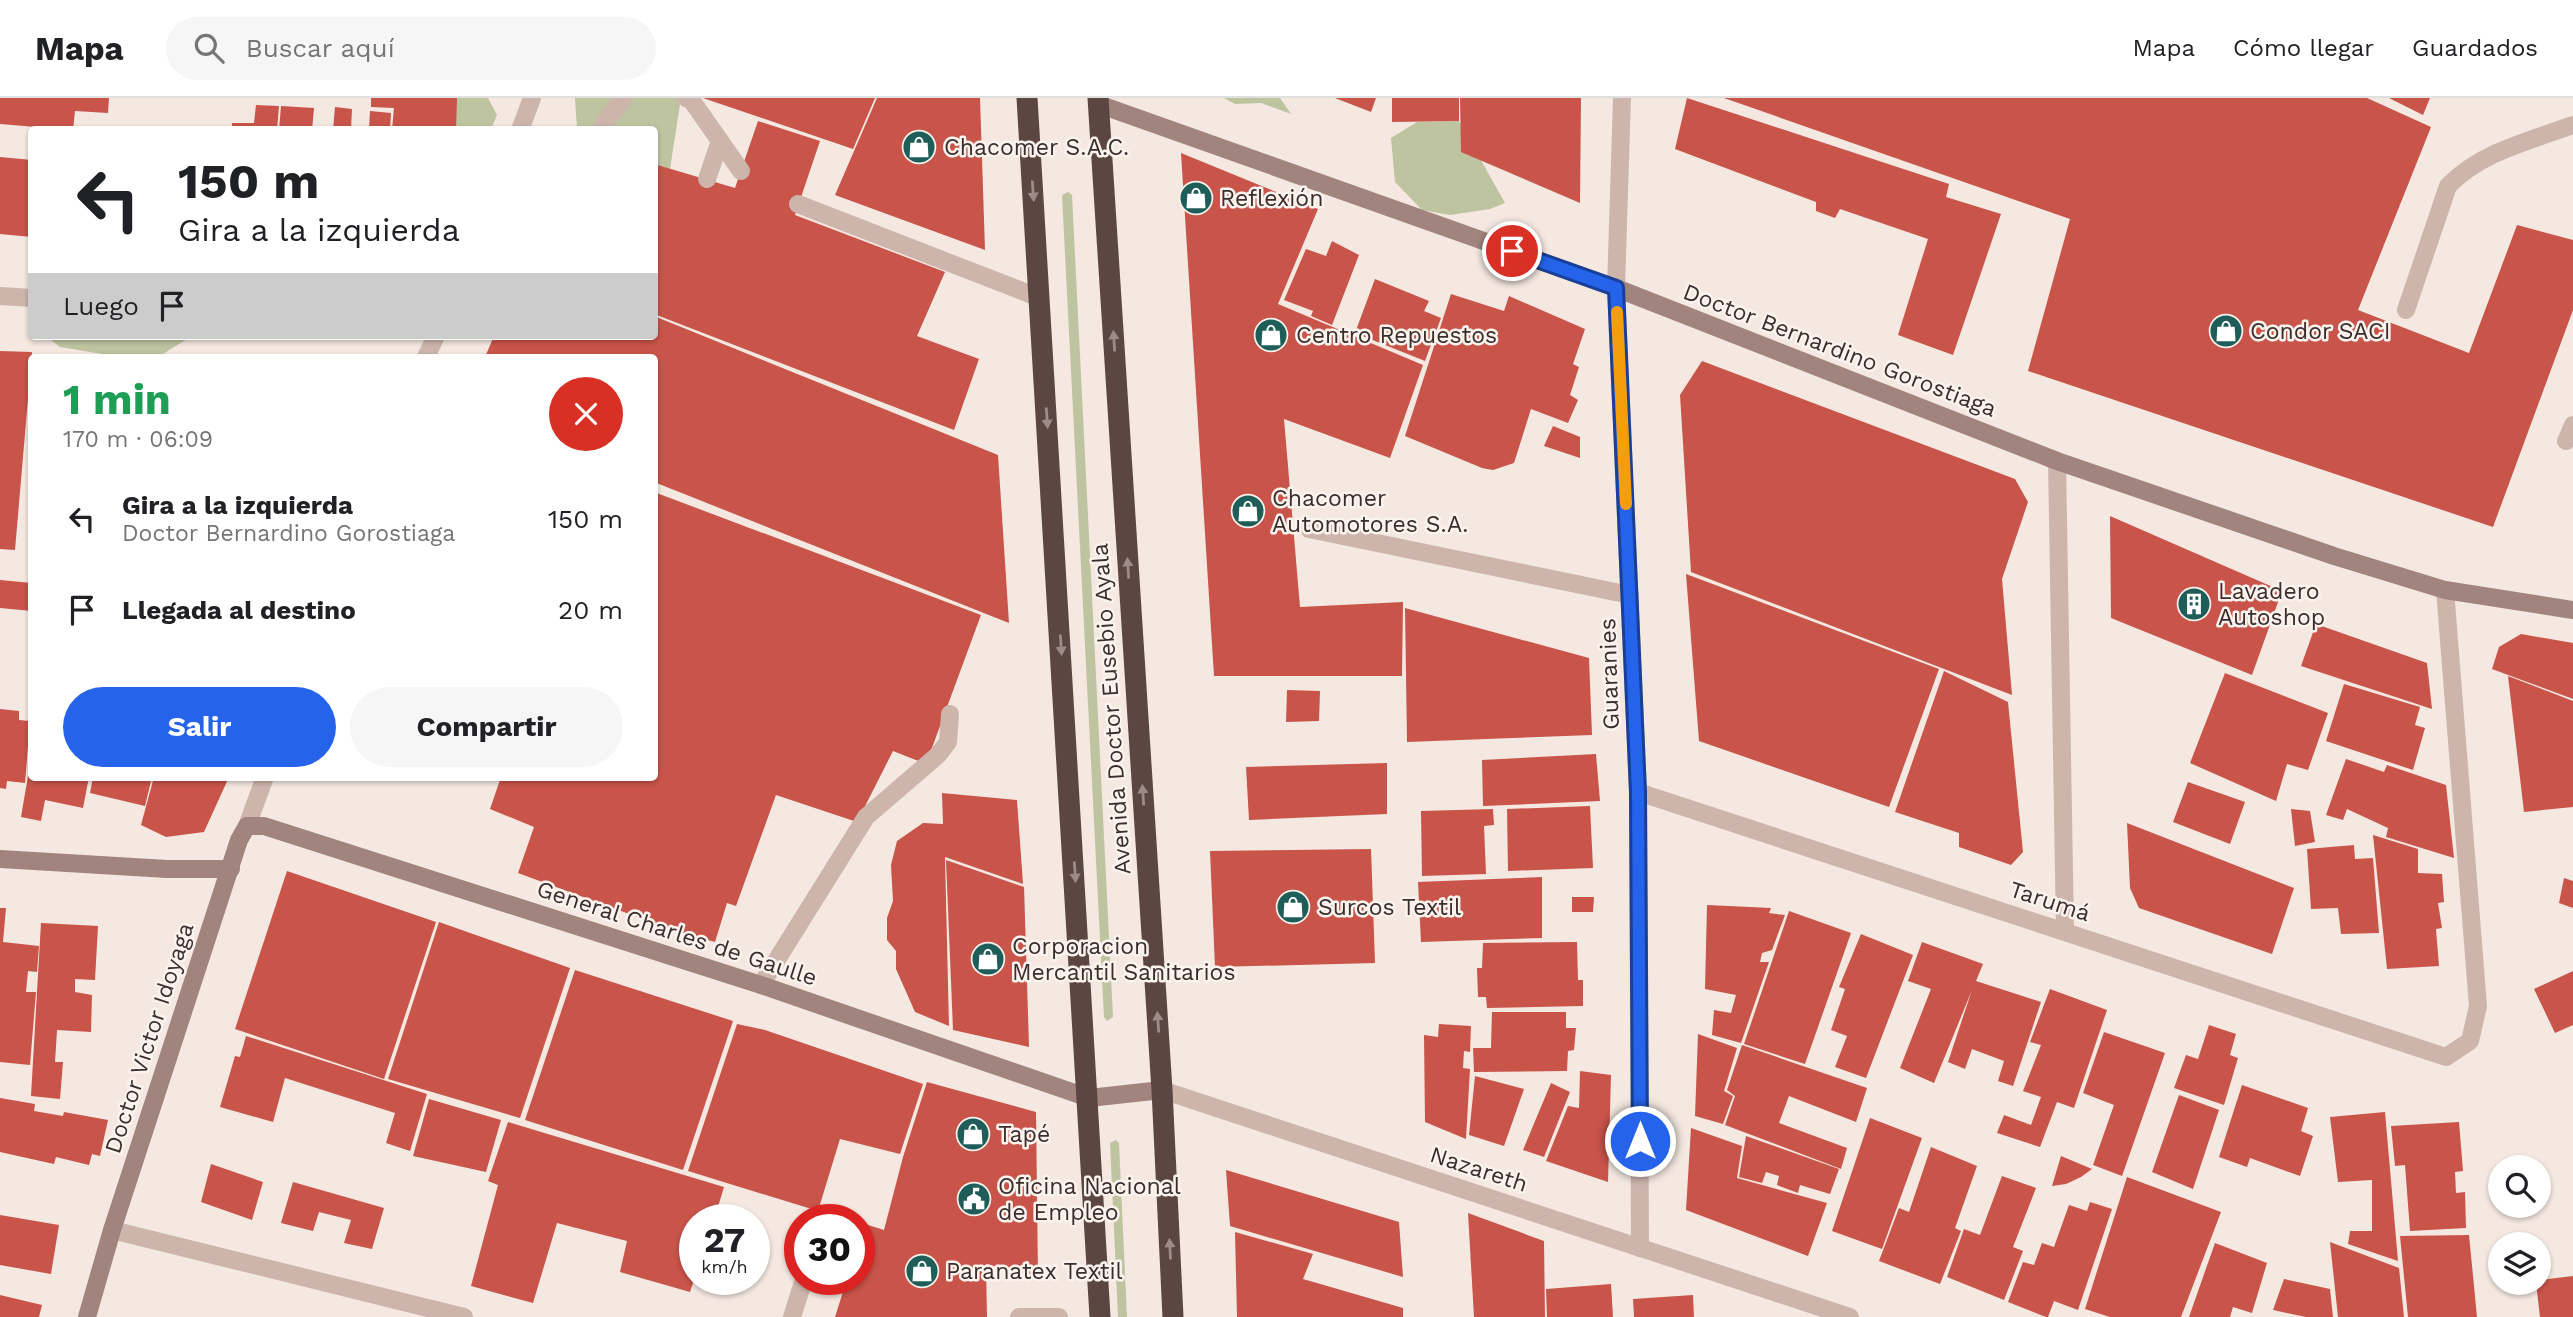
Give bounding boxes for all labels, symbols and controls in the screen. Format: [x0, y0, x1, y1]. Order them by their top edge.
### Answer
search box [166, 17, 656, 80]
text: Mapa [35, 29, 124, 68]
icon: search [190, 29, 228, 67]
text: Buscar aquí [246, 33, 395, 63]
text: Mapa [2133, 34, 2195, 62]
text: Cómo llegar [2233, 34, 2374, 62]
text: Guardados [2412, 34, 2538, 62]
shop icon: Chacomer S.A.C. [900, 128, 938, 166]
place label: Chacomer S.A.C. [944, 134, 1129, 161]
text: 150 m [178, 152, 319, 210]
icon: left [63, 154, 154, 245]
shop icon: Reflexión [1177, 179, 1215, 217]
one-way arrow [1028, 180, 1039, 202]
place label: Reflexión [1220, 185, 1323, 212]
text: Gira a la izquierda [178, 211, 460, 249]
pin [1482, 221, 1542, 281]
icon: arrive [1493, 232, 1531, 270]
street label: Doctor Bernardino Gorostiaga [1679, 278, 2000, 423]
icon: arrive [153, 287, 191, 325]
text: Luego [63, 291, 139, 321]
shop icon: Condor SACI [2207, 312, 2245, 350]
shop icon: Centro Repuestos [1252, 316, 1290, 354]
place label: Condor SACI [2250, 318, 2391, 345]
place label: Centro Repuestos [1296, 322, 1497, 349]
one-way arrow [1108, 330, 1119, 352]
text: 1 min [63, 375, 171, 424]
button: close [549, 377, 623, 451]
one-way arrow [1042, 407, 1053, 429]
text: 170 m · 06:09 [63, 426, 213, 453]
place label: Chacomer Automotores S.A. [1272, 485, 1468, 538]
text: Gira a la izquierda [122, 490, 353, 520]
shop icon: Chacomer Automotores S.A. [1229, 492, 1267, 530]
icon: left [63, 500, 101, 538]
text: 150 m [548, 504, 623, 534]
text: Doctor Bernardino Gorostiaga [122, 520, 455, 547]
street label: Avenida Doctor Eusebio Ayala [1086, 542, 1137, 876]
one-way arrow [1122, 557, 1133, 579]
place label: Lavadero Autoshop [2218, 578, 2325, 631]
building icon: Lavadero Autoshop [2175, 585, 2213, 623]
icon: arrive [63, 591, 101, 629]
text: Llegada al destino [122, 595, 356, 625]
text: 20 m [558, 595, 623, 625]
street label: Guaranies [1594, 618, 1625, 730]
one-way arrow [1056, 634, 1067, 656]
button: Salir [63, 687, 336, 767]
button: Compartir [350, 687, 623, 767]
one-way arrow [1137, 784, 1148, 806]
one-way arrow [1070, 861, 1081, 883]
street label: General Charles de Gaulle [533, 875, 820, 992]
street label: Tarumá [2006, 876, 2094, 927]
shop icon: Surcos Textil [1274, 888, 1312, 926]
place label: Surcos Textil [1318, 894, 1461, 921]
street label: Doctor Victor Idoyaga [99, 919, 200, 1157]
place label: Corporacion Mercantil Sanitarios [1012, 933, 1236, 986]
shop icon: Corporacion Mercantil Sanitarios [969, 940, 1007, 978]
one-way arrow [1152, 1011, 1163, 1033]
position arrow [1603, 1104, 1677, 1178]
shop icon: Tapé [954, 1115, 992, 1153]
place label: Tapé [998, 1121, 1050, 1148]
street label: Nazareth [1427, 1141, 1531, 1198]
map controls [2488, 1155, 2551, 1295]
button: search [2488, 1155, 2551, 1218]
place label: Oficina Nacional de Empleo [998, 1173, 1181, 1226]
public building icon: Oficina Nacional de Empleo [955, 1180, 993, 1218]
speed limit sign: 30 [784, 1204, 875, 1295]
text: 27 [704, 1219, 745, 1261]
button: layers [2488, 1232, 2551, 1295]
one-way arrow [1164, 1238, 1175, 1260]
shop icon: Paranatex Textil [903, 1252, 941, 1290]
text: km/h [701, 1256, 748, 1277]
place label: Paranatex Textil [946, 1258, 1123, 1285]

